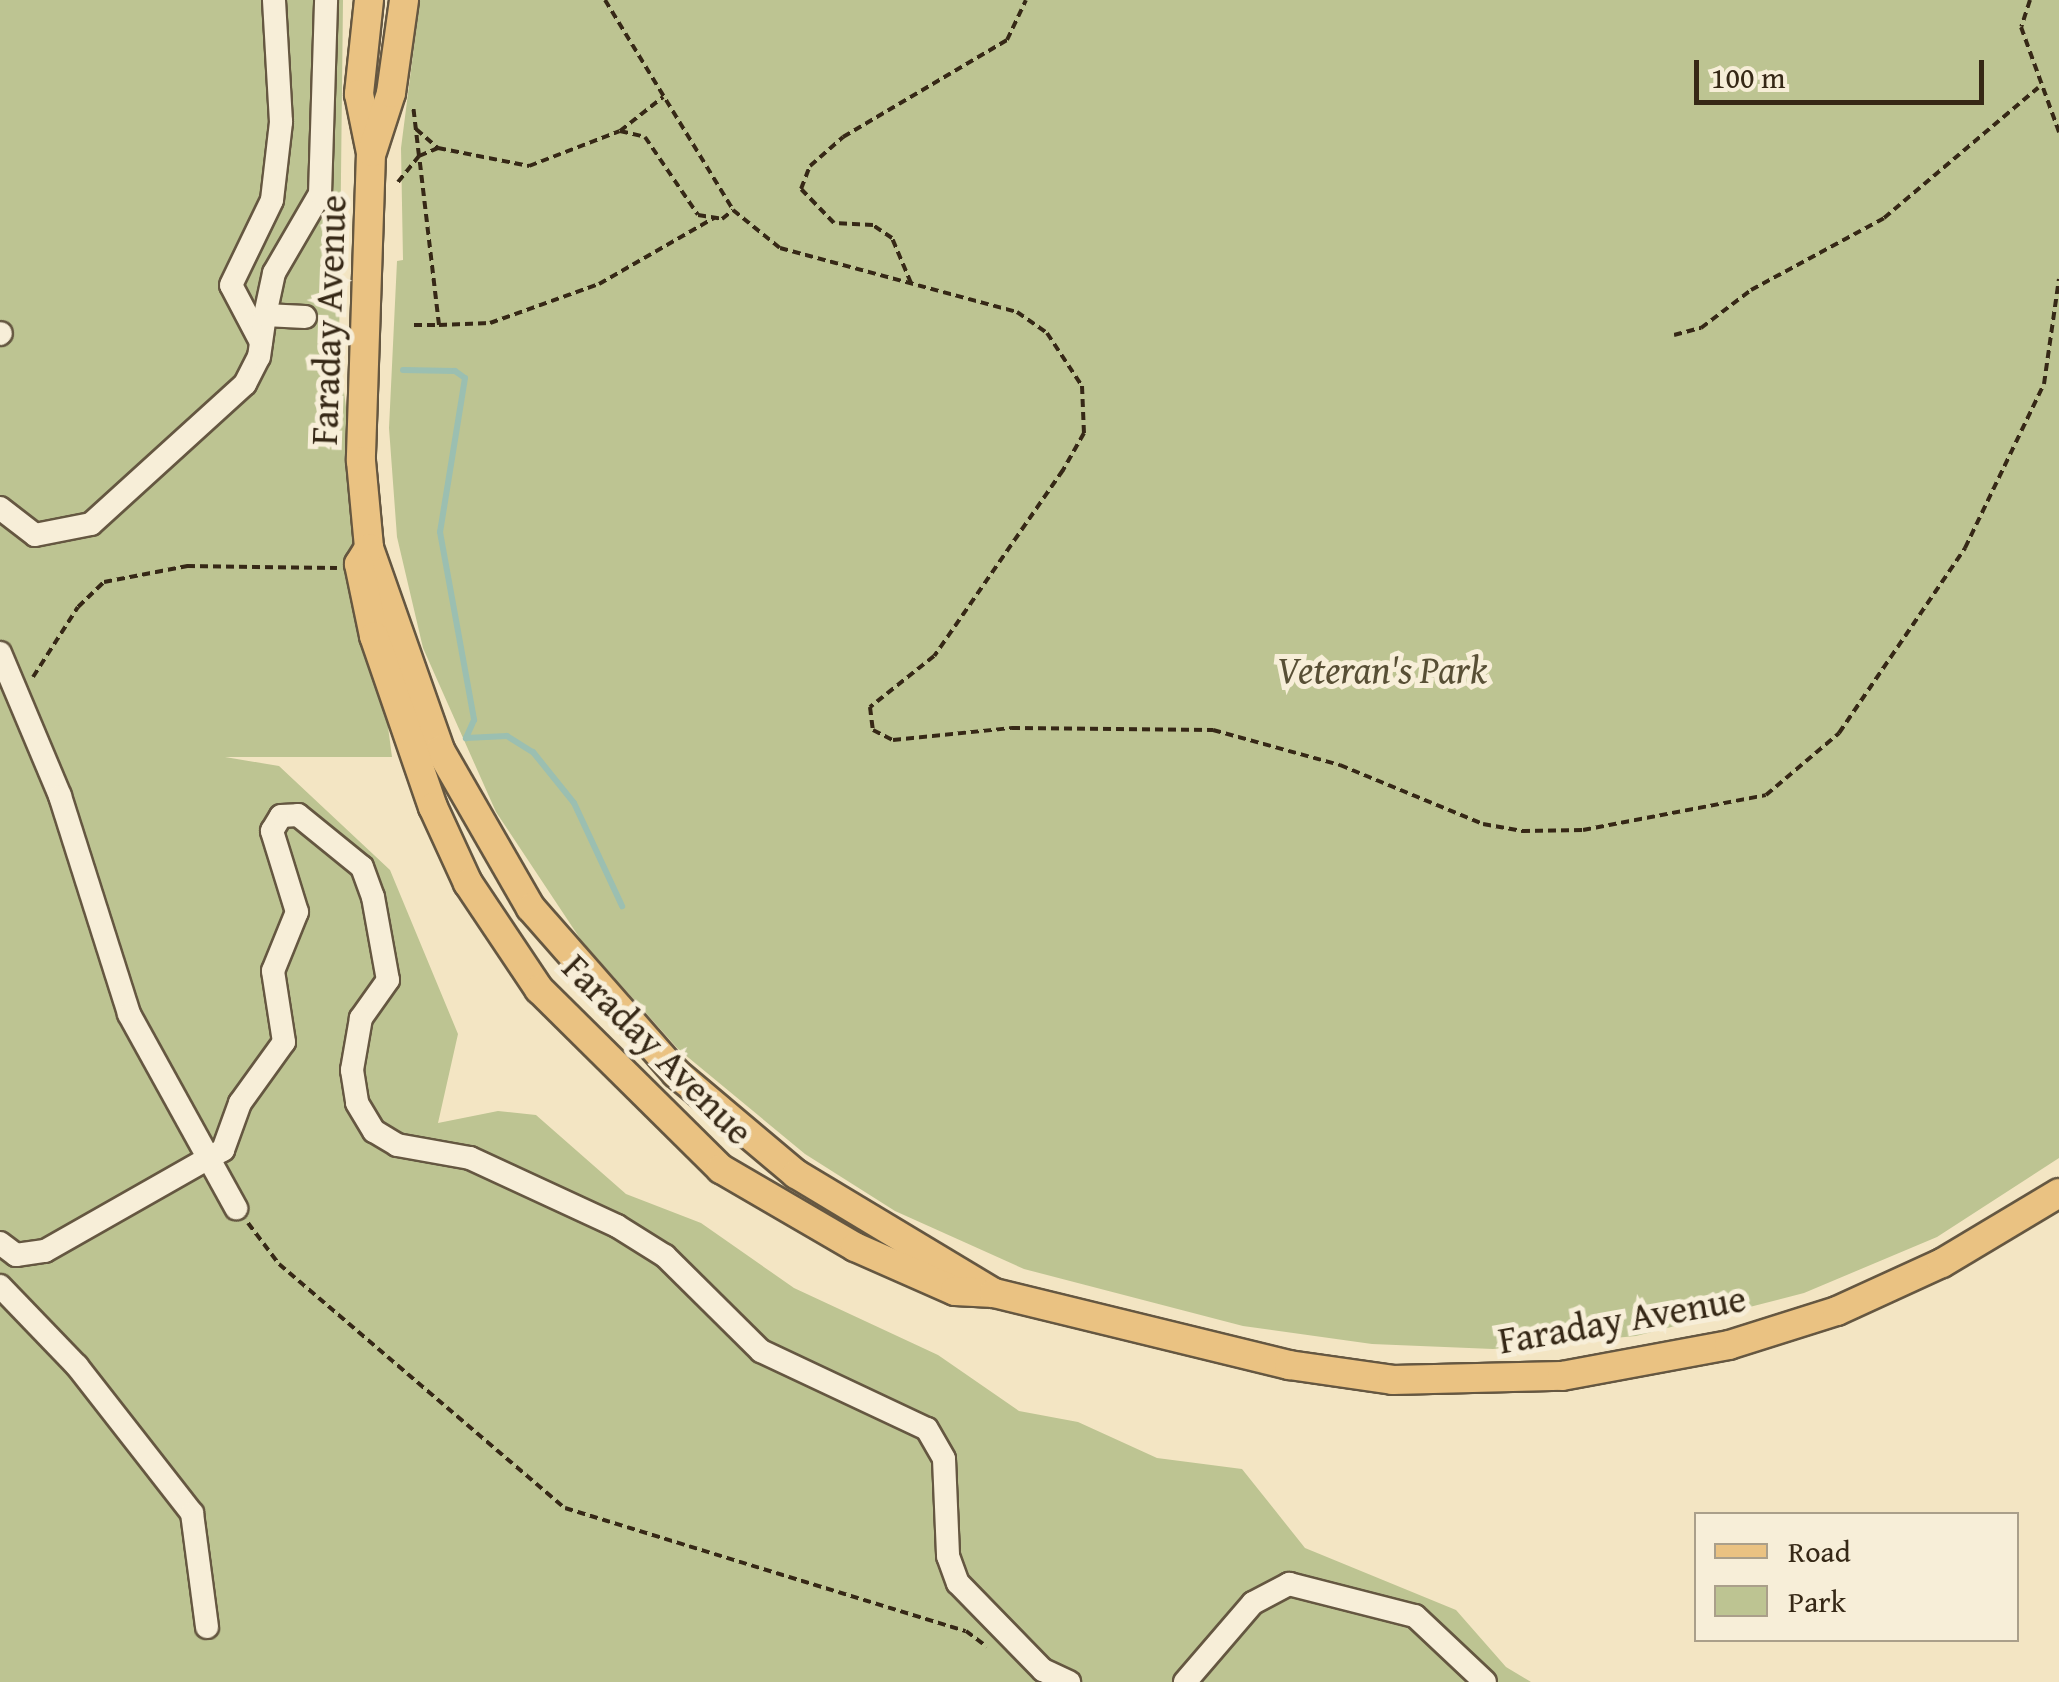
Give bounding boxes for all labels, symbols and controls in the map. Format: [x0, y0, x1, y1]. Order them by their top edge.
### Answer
scale bar [1699, 40, 1989, 102]
text: 100 m [1711, 55, 1785, 99]
street label: Faraday Avenue [301, 194, 355, 446]
park label: Veteran's Park [1277, 647, 1487, 693]
street label: Faraday Avenue [553, 944, 763, 1154]
street label: Faraday Avenue [1495, 1275, 1749, 1363]
legend [1694, 1512, 2019, 1642]
text: Road [1788, 1529, 1851, 1573]
text: Park [1788, 1579, 1846, 1623]

